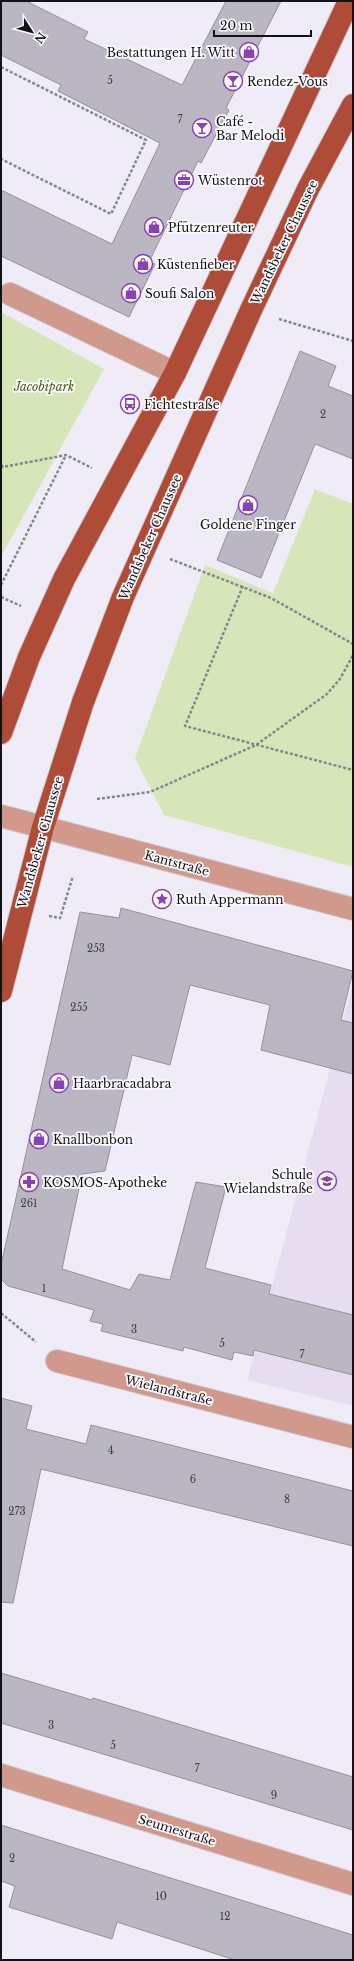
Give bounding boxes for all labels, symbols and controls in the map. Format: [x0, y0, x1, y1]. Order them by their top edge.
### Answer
north arrow [12, 12, 52, 52]
scale bar [214, 12, 311, 38]
text: 20 m [220, 18, 252, 33]
text: N [31, 30, 49, 47]
shop icon: Bestattungen H. Witt [238, 41, 260, 63]
place label: Bestattungen H. Witt [107, 45, 235, 60]
bar icon: Rendez-Vous [222, 70, 244, 92]
house number: 5 [107, 74, 113, 87]
place label: Rendez-Vous [247, 74, 328, 89]
house number: 7 [177, 113, 183, 126]
place label: Café - Bar Melodi [216, 114, 284, 143]
bar icon: Café - Bar Melodi [191, 117, 213, 139]
office icon: Wüstenrot [173, 169, 195, 191]
place label: Wüstenrot [197, 173, 263, 188]
street label: Wandsbeker Chaussee [247, 177, 321, 307]
shop icon: Pfützenreuter [143, 216, 165, 238]
place label: Pfützenreuter [168, 220, 254, 235]
shop icon: Küstenfieber [132, 253, 154, 275]
place label: Küstenfieber [157, 257, 235, 272]
shop icon: Soufi Salon [120, 282, 142, 304]
place label: Soufi Salon [145, 286, 214, 301]
park label: Jacobipark [13, 379, 74, 394]
bus stop icon: Fichtestraße [119, 393, 141, 415]
place label: Fichtestraße [144, 397, 220, 412]
house number: 2 [320, 408, 326, 421]
street label: Wandsbeker Chaussee [115, 472, 185, 603]
shop icon: Goldene Finger [237, 494, 259, 516]
place label: Goldene Finger [200, 517, 296, 532]
street label: Wandsbeker Chaussee [14, 774, 66, 910]
street label: Kantstraße [143, 847, 211, 879]
place icon: Ruth Appermann [151, 888, 173, 910]
place label: Ruth Appermann [176, 892, 283, 907]
house number: 253 [87, 942, 105, 955]
house number: 255 [70, 1001, 88, 1014]
shop icon: Haarbracadabra [48, 1072, 70, 1094]
place label: Haarbracadabra [73, 1076, 172, 1091]
shop icon: Knallbonbon [28, 1128, 50, 1150]
place label: Knallbonbon [53, 1132, 133, 1147]
place label: Schule Wielandstraße [223, 1167, 313, 1196]
school or university icon: Schule Wielandstraße [316, 1170, 338, 1192]
pharmacy icon: KOSMOS-Apotheke [18, 1171, 40, 1193]
place label: KOSMOS-Apotheke [43, 1175, 167, 1190]
house number: 261 [20, 1197, 38, 1210]
house number: 1 [42, 1282, 46, 1295]
house number: 3 [131, 1323, 137, 1336]
house number: 5 [219, 1337, 225, 1350]
house number: 7 [299, 1348, 305, 1361]
street label: Wielandstraße [123, 1372, 214, 1408]
house number: 4 [108, 1444, 114, 1457]
house number: 6 [190, 1473, 196, 1486]
house number: 8 [284, 1493, 290, 1506]
house number: 273 [8, 1505, 26, 1518]
house number: 3 [48, 1719, 54, 1732]
house number: 5 [110, 1739, 116, 1752]
house number: 7 [194, 1762, 200, 1775]
house number: 9 [271, 1789, 277, 1802]
street label: Seumestraße [137, 1811, 217, 1849]
house number: 2 [9, 1852, 15, 1865]
house number: 10 [155, 1890, 167, 1903]
house number: 12 [220, 1910, 230, 1923]

